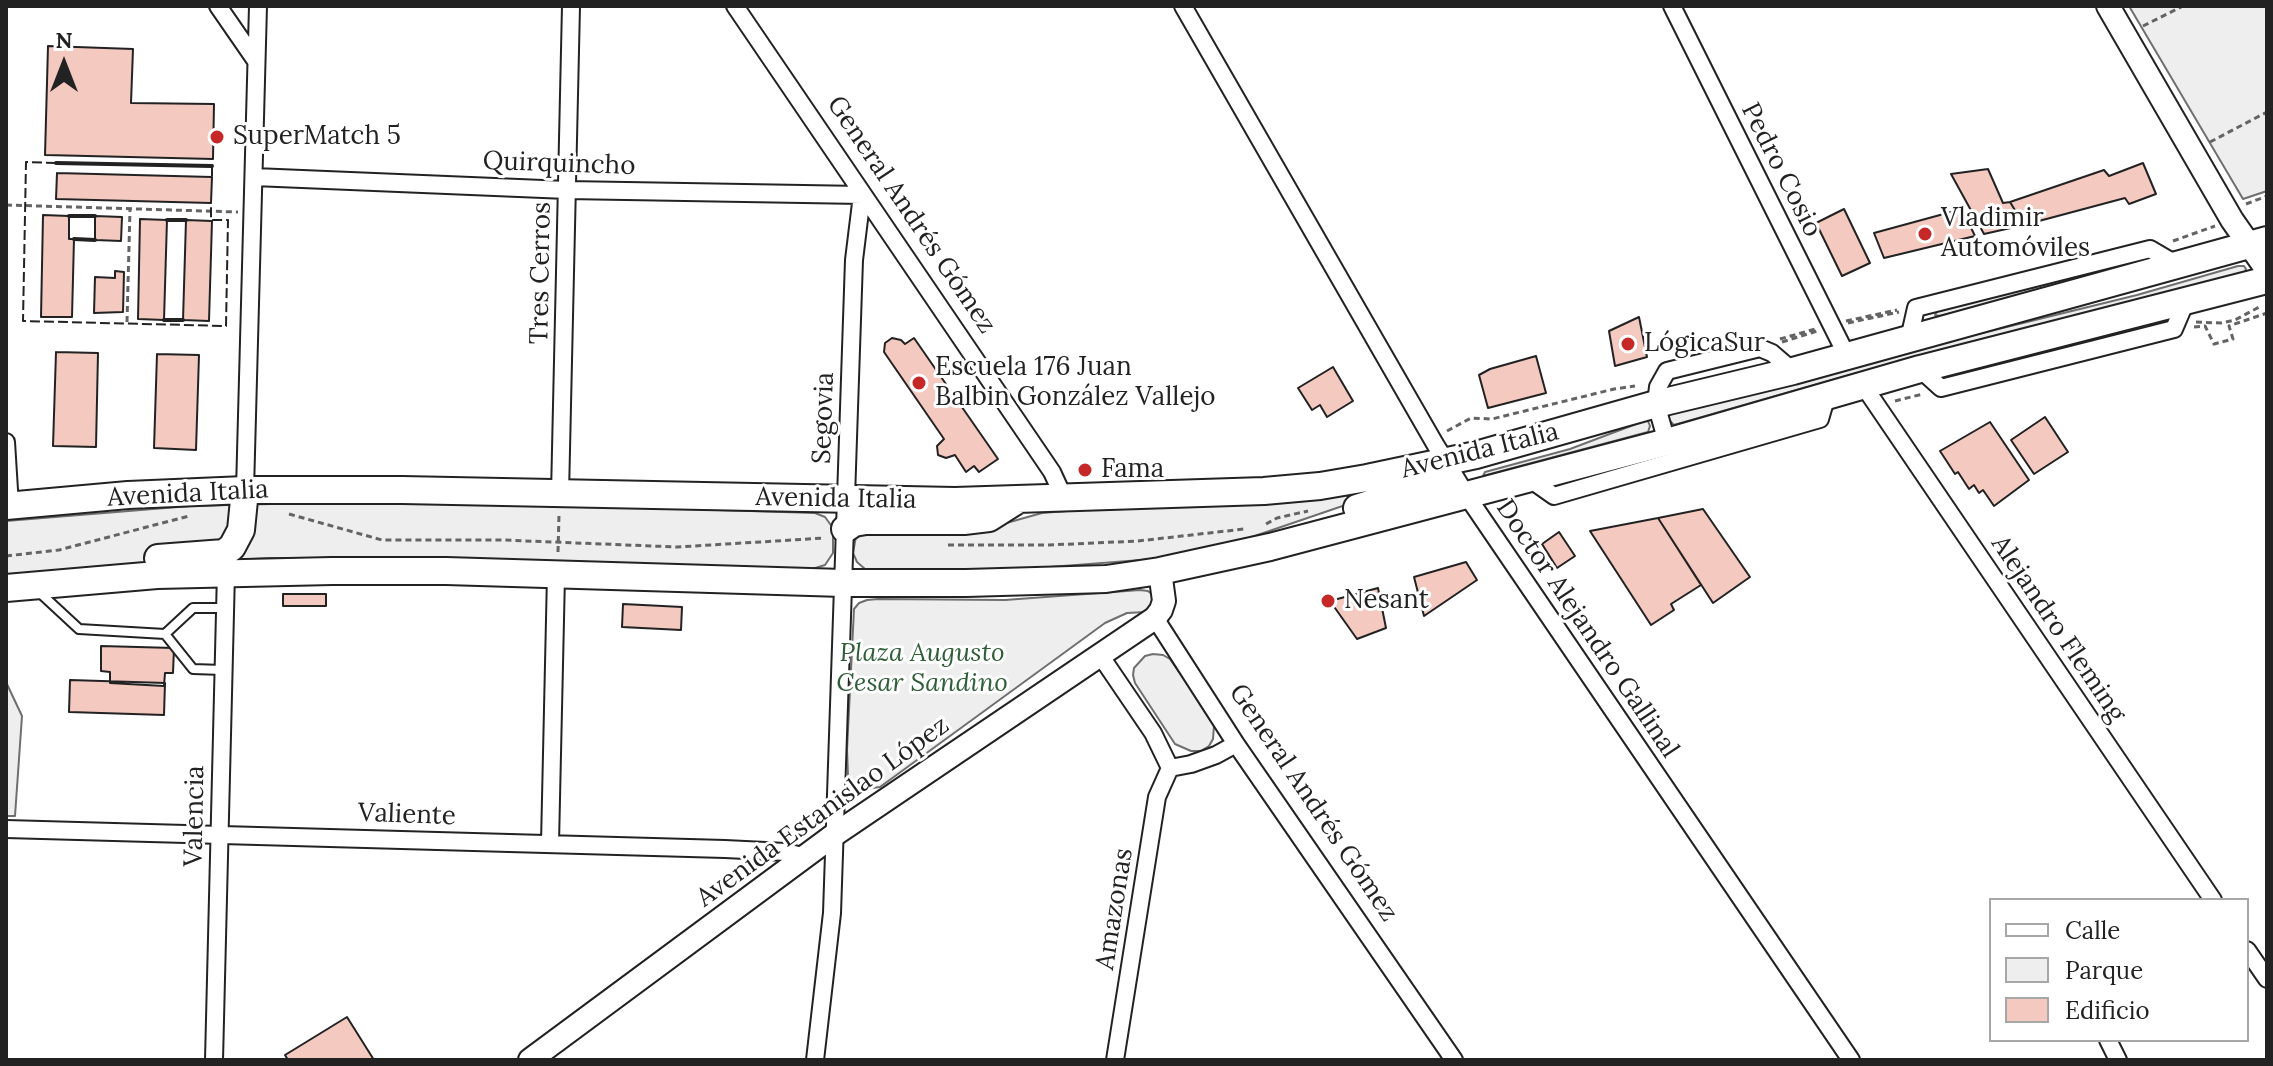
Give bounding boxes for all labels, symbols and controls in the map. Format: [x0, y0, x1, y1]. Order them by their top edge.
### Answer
north arrow [24, 24, 104, 104]
text: N [55, 26, 73, 54]
street label: General Andrés Gómez [820, 90, 1002, 340]
street label: Pedro Cosio [1734, 98, 1828, 242]
place label: SuperMatch 5 [233, 121, 401, 153]
marker: SuperMatch 5 [208, 128, 226, 146]
street label: Quirquincho [482, 146, 636, 182]
street label: Tres Cerros [524, 202, 558, 344]
place label: Vladimir Automóviles [1941, 203, 2090, 264]
marker: Vladimir Automóviles [1916, 225, 1934, 243]
place label: LógicaSur [1644, 328, 1765, 360]
marker: LógicaSur [1619, 335, 1637, 353]
place label: Escuela 176 Juan Balbin González Vallejo [935, 352, 1215, 414]
street label: Segovia [807, 371, 841, 465]
marker: Escuela 176 Juan Balbin González Vallejo [910, 374, 928, 392]
street label: Avenida Italia [1398, 416, 1562, 486]
place label: Fama [1101, 454, 1164, 486]
marker: Fama [1076, 461, 1094, 479]
street label: Avenida Italia [107, 474, 269, 514]
street label: Avenida Italia [755, 482, 917, 516]
street label: Doctor Alejandro Gallinal [1489, 494, 1685, 764]
street label: Alejandro Fleming [1984, 530, 2132, 728]
place label: Nesant [1344, 585, 1429, 617]
marker: Nesant [1319, 592, 1337, 610]
park label: Plaza Augusto Cesar Sandino [836, 638, 1008, 700]
street label: General Andrés Gómez [1222, 678, 1404, 928]
street label: Avenida Estanislao López [691, 710, 955, 914]
street label: Valencia [179, 765, 211, 867]
street label: Valiente [358, 798, 456, 832]
street label: Amazonas [1090, 846, 1140, 972]
legend [1989, 898, 2249, 1042]
text: Calle [2065, 915, 2120, 946]
text: Parque [2065, 955, 2143, 986]
text: Edificio [2065, 995, 2150, 1026]

